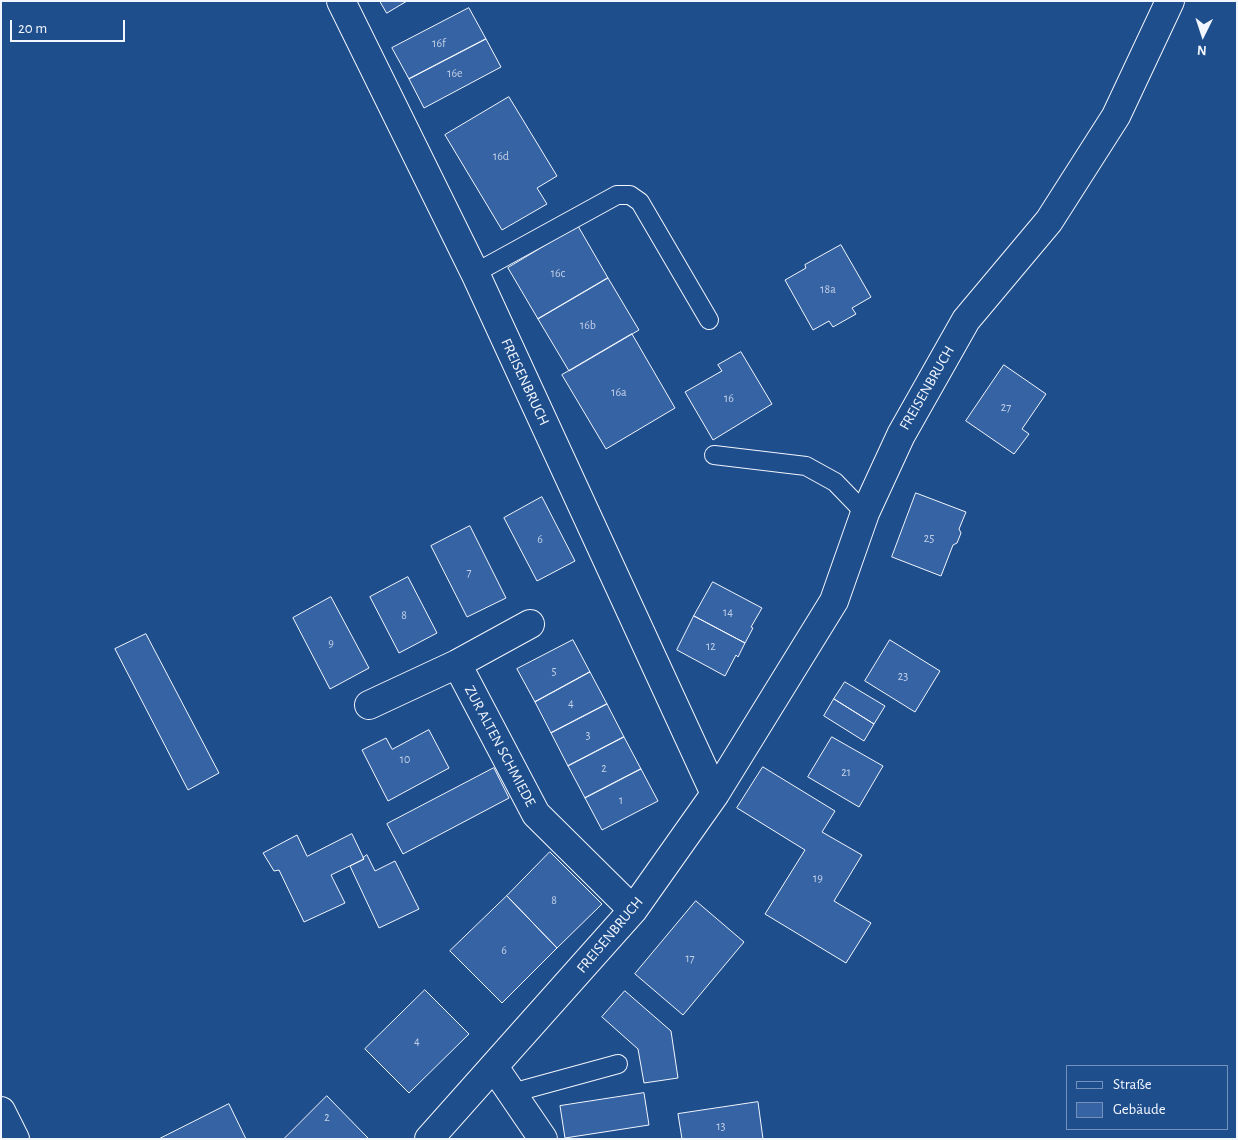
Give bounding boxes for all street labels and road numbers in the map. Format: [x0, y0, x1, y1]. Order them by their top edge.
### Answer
street label: FREISENBRUCH [497, 336, 553, 428]
street label: FREISENBRUCH [896, 343, 958, 433]
street label: ZUR ALTEN SCHMIEDE [460, 682, 540, 810]
street label: FREISENBRUCH [573, 893, 647, 977]

